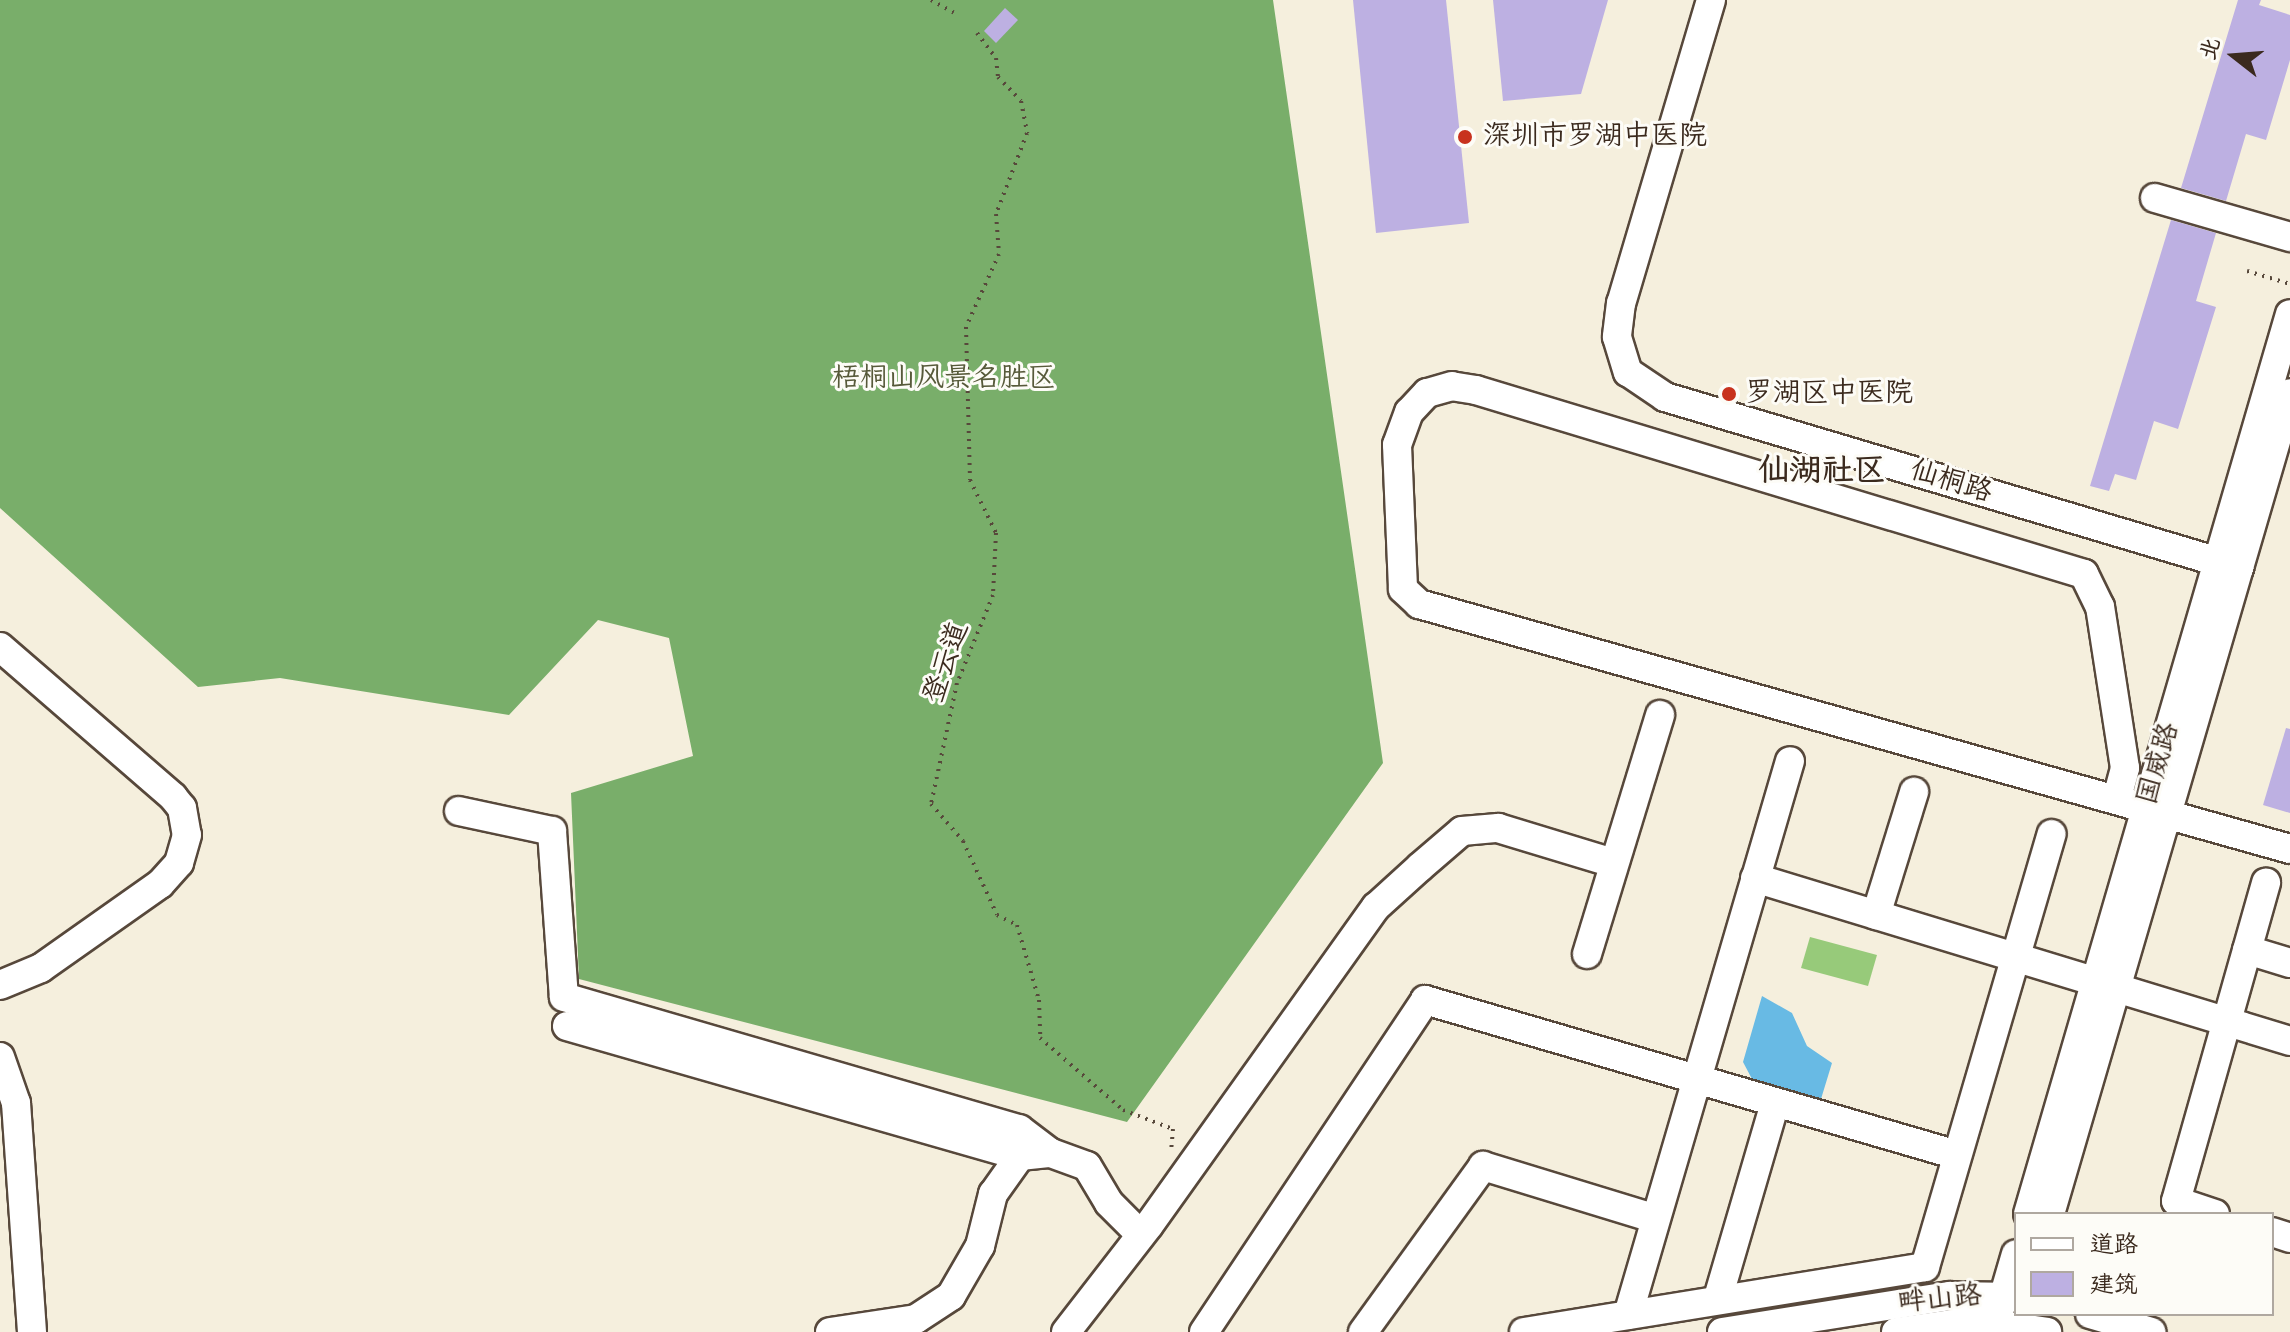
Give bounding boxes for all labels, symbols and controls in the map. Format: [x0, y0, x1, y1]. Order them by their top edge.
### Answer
north arrow [2194, 16, 2274, 96]
text: 北 [2194, 34, 2228, 64]
place label: 深圳市罗湖中医院 [1483, 120, 1707, 154]
marker: 深圳市罗湖中医院 [1454, 126, 1476, 148]
park label: 梧桐山风景名胜区 [832, 362, 1056, 396]
place label: 罗湖区中医院 [1745, 377, 1913, 411]
marker: 罗湖区中医院 [1720, 385, 1738, 403]
district label: 仙湖社区 [1758, 452, 1886, 490]
street label: 仙桐路 [1906, 454, 1996, 510]
street label: 登云道 [917, 618, 977, 708]
street label: 国威路 [2131, 719, 2187, 809]
legend [2014, 1212, 2274, 1316]
text: 道路 [2090, 1230, 2138, 1261]
text: 建筑 [2090, 1270, 2138, 1301]
street label: 畔山路 [1896, 1279, 1984, 1321]

